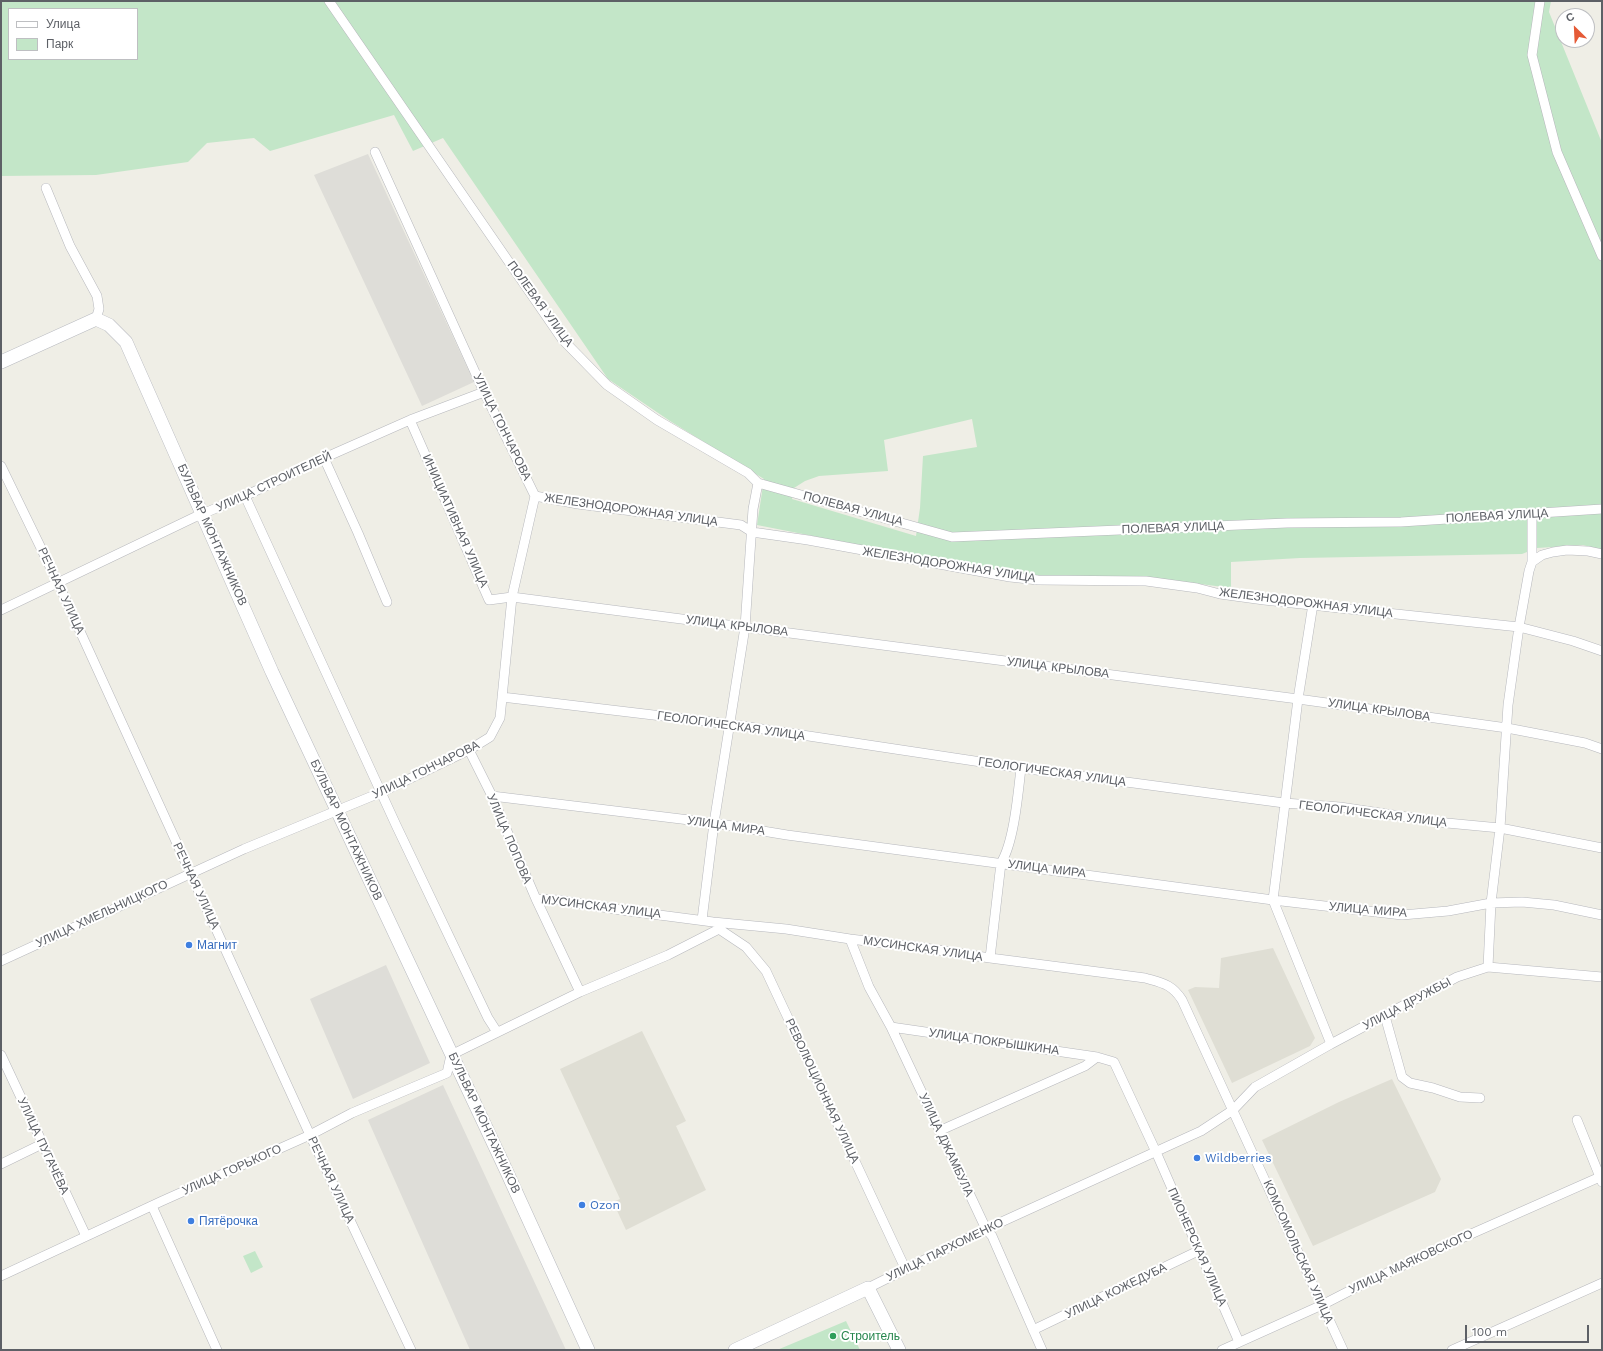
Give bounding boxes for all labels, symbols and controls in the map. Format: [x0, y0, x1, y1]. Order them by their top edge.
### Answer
legend [8, 8, 138, 60]
north arrow [1555, 8, 1595, 48]
text: С [1564, 10, 1577, 25]
text: Улица [46, 17, 80, 31]
text: Парк [46, 37, 73, 51]
street label: ПОЛЕВАЯ УЛИЦА [504, 258, 576, 350]
street label: УЛИЦА ГОНЧАРОВА [470, 371, 534, 483]
street label: УЛИЦА СТРОИТЕЛЕЙ [214, 449, 334, 515]
street label: ИНИЦИАТИВНАЯ УЛИЦА [419, 452, 491, 590]
street label: БУЛЬВАР МОНТАЖНИКОВ [174, 462, 250, 608]
street label: ПОЛЕВАЯ УЛИЦА [802, 489, 904, 529]
street label: ЖЕЛЕЗНОДОРОЖНАЯ УЛИЦА [543, 491, 719, 529]
street label: ПОЛЕВАЯ УЛИЦА [1445, 506, 1549, 526]
street label: ПОЛЕВАЯ УЛИЦА [1121, 519, 1225, 537]
street label: ЖЕЛЕЗНОДОРОЖНАЯ УЛИЦА [861, 544, 1037, 586]
street label: РЕЧНАЯ УЛИЦА [35, 545, 87, 637]
street label: ЖЕЛЕЗНОДОРОЖНАЯ УЛИЦА [1218, 585, 1394, 621]
street label: УЛИЦА КРЫЛОВА [685, 613, 789, 639]
street label: УЛИЦА КРЫЛОВА [1006, 655, 1110, 681]
street label: УЛИЦА КРЫЛОВА [1327, 696, 1431, 724]
street label: ГЕОЛОГИЧЕСКАЯ УЛИЦА [656, 708, 806, 744]
street label: УЛИЦА ГОНЧАРОВА [370, 738, 482, 802]
street label: ГЕОЛОГИЧЕСКАЯ УЛИЦА [977, 754, 1127, 790]
street label: БУЛЬВАР МОНТАЖНИКОВ [307, 757, 385, 903]
street label: УЛИЦА ПОПОВА [484, 792, 534, 886]
street label: ГЕОЛОГИЧЕСКАЯ УЛИЦА [1298, 798, 1448, 830]
street label: УЛИЦА МИРА [686, 813, 766, 839]
street label: РЕЧНАЯ УЛИЦА [170, 840, 222, 932]
street label: УЛИЦА МИРА [1007, 857, 1087, 881]
street label: УЛИЦА ХМЕЛЬНИЦКОГО [34, 877, 170, 951]
street label: МУСИНСКАЯ УЛИЦА [540, 893, 662, 921]
street label: УЛИЦА МИРА [1328, 899, 1408, 921]
street label: МУСИНСКАЯ УЛИЦА [862, 933, 984, 965]
place label: Магнит [197, 938, 237, 952]
marker: Магнит [184, 940, 194, 950]
street label: УЛИЦА ДРУЖБЫ [1360, 975, 1454, 1033]
street label: РЕВОЛЮЦИОННАЯ УЛИЦА [782, 1016, 862, 1166]
street label: УЛИЦА ПОКРЫШКИНА [928, 1026, 1060, 1058]
street label: БУЛЬВАР МОНТАЖНИКОВ [445, 1050, 523, 1196]
street label: УЛИЦА ДЖАМБУЛА [916, 1091, 976, 1199]
street label: УЛИЦА ПУГАЧЁВА [14, 1095, 72, 1197]
street label: РЕЧНАЯ УЛИЦА [305, 1134, 357, 1226]
street label: УЛИЦА ГОРЬКОГО [180, 1142, 284, 1198]
place label: Wildberries [1205, 1151, 1272, 1165]
marker: Wildberries [1192, 1153, 1202, 1163]
street label: КОМСОМОЛЬСКАЯ УЛИЦА [1260, 1178, 1336, 1326]
street label: ПИОНЕРСКАЯ УЛИЦА [1164, 1186, 1230, 1308]
place label: Ozon [590, 1198, 620, 1212]
marker: Ozon [577, 1200, 587, 1210]
place label: Пятёрочка [199, 1214, 258, 1228]
street label: УЛИЦА ПАРХОМЕНКО [884, 1215, 1006, 1285]
marker: Пятёрочка [186, 1216, 196, 1226]
street label: УЛИЦА МАЯКОВСКОГО [1347, 1227, 1475, 1297]
street label: УЛИЦА КОЖЕДУБА [1063, 1260, 1169, 1322]
scale bar [1467, 1317, 1591, 1343]
text: 100 m [1472, 1325, 1507, 1339]
place label: Строитель [841, 1329, 900, 1343]
marker: Строитель [828, 1331, 838, 1341]

